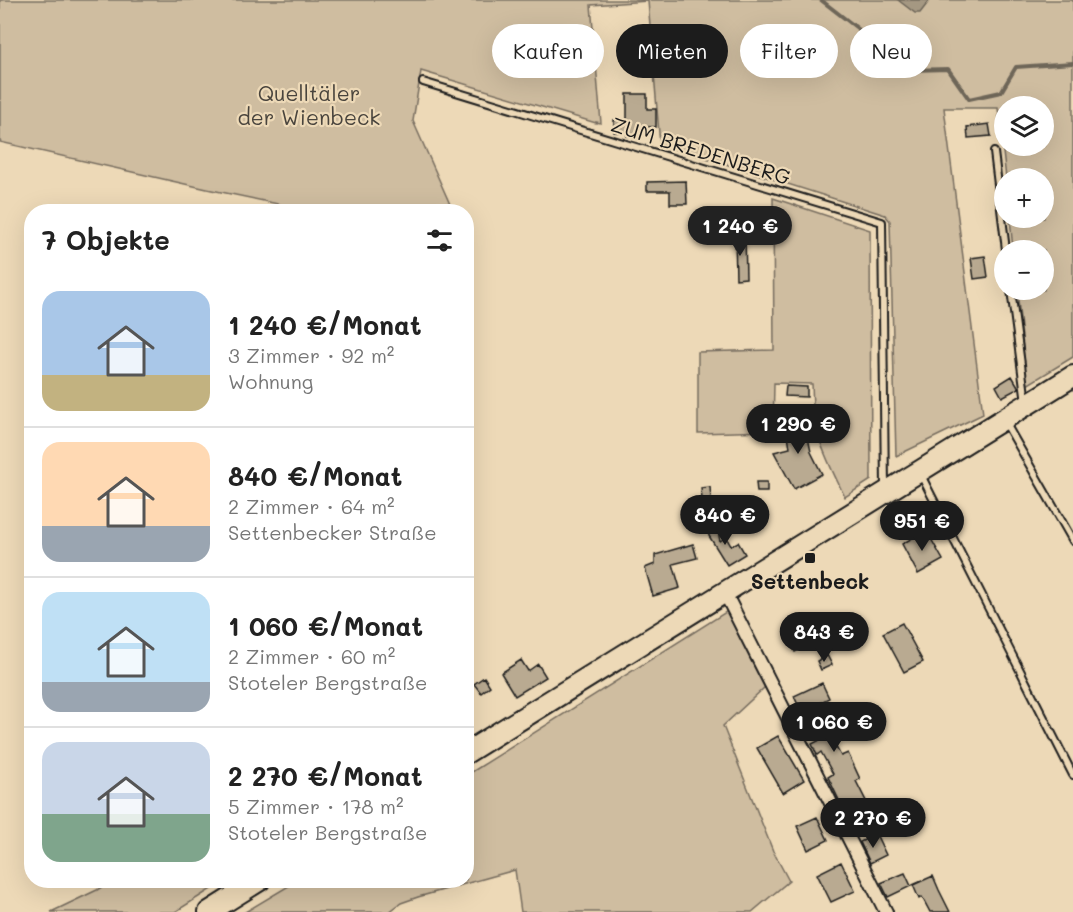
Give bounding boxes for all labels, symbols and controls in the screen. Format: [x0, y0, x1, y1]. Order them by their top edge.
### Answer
chip: Kaufen [492, 24, 604, 78]
chip: Mieten [616, 24, 728, 78]
chip: Filter [740, 24, 838, 78]
chip: Neu [850, 24, 932, 78]
park label: Quelltäler der Wienbeck [238, 79, 380, 130]
map controls [994, 96, 1054, 300]
button: layers [994, 96, 1054, 156]
street label: ZUM BREDENBERG [608, 110, 794, 190]
button: + [994, 168, 1054, 228]
pin: 1 240 € [685, 206, 795, 257]
text: 1 240 € [702, 212, 778, 238]
text: 7 Objekte [42, 223, 170, 257]
icon: filters [423, 224, 456, 257]
button: − [994, 240, 1054, 300]
text: 1 240 €/Monat [228, 308, 422, 342]
icon: home [90, 315, 162, 387]
text: 3 Zimmer · 92 m² [228, 342, 394, 368]
text: Wohnung [228, 368, 313, 394]
pin: 1 290 € [743, 404, 853, 455]
text: 1 290 € [760, 410, 836, 436]
text: 840 €/Monat [228, 459, 402, 493]
icon: home [90, 466, 162, 538]
text: 2 Zimmer · 64 m² [228, 493, 395, 519]
pin: 840 € [683, 495, 767, 546]
text: 840 € [694, 501, 756, 527]
pin: 951 € [880, 501, 964, 552]
text: 951 € [894, 507, 950, 533]
text: Settenbecker Straße [228, 519, 437, 545]
marker: Settenbeck [803, 551, 817, 565]
place label: Settenbeck [751, 567, 869, 594]
text: 1 060 €/Monat [228, 609, 423, 643]
pin: 843 € [782, 612, 866, 663]
icon: home [90, 616, 162, 688]
text: 843 € [794, 618, 854, 644]
text: 2 Zimmer · 60 m² [228, 643, 395, 669]
text: Stoteler Bergstraße [228, 669, 427, 695]
pin: 1 060 € [779, 702, 889, 753]
text: 1 060 € [795, 708, 873, 734]
text: 2 270 €/Monat [228, 759, 423, 793]
icon: home [90, 766, 162, 838]
text: 5 Zimmer · 178 m² [228, 793, 404, 819]
pin: 2 270 € [818, 798, 928, 849]
text: 2 270 € [835, 804, 911, 830]
text: Stoteler Bergstraße [228, 819, 427, 845]

